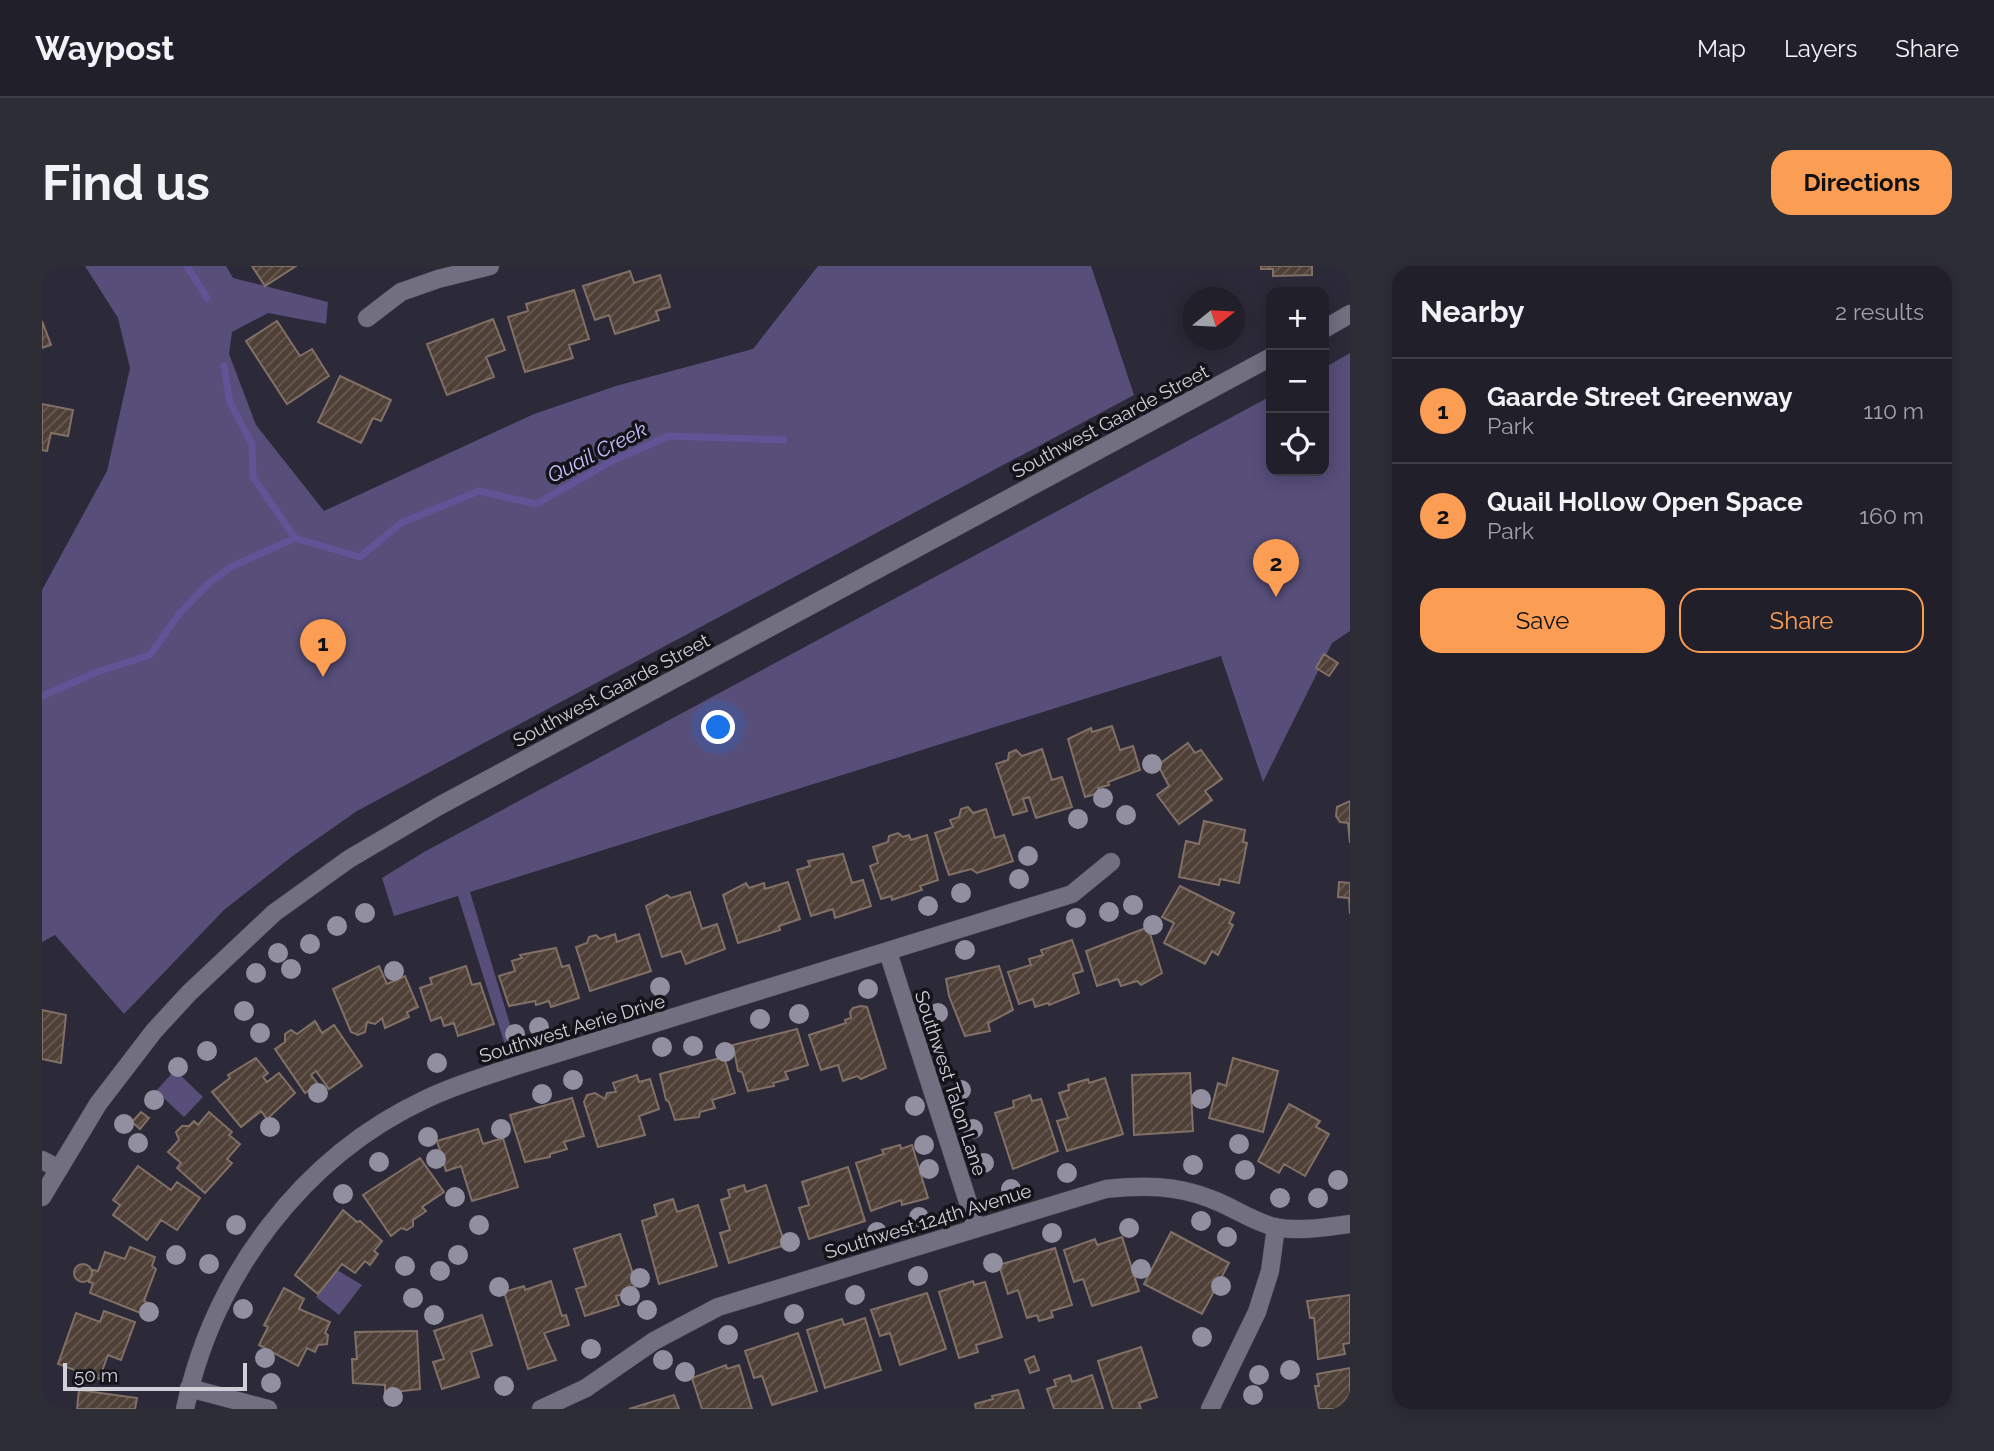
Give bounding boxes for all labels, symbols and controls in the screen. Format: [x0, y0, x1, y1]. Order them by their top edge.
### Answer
text: Waypost [35, 29, 174, 68]
text: Map [1697, 34, 1746, 63]
text: Layers [1784, 34, 1857, 63]
text: Share [1895, 34, 1959, 63]
button: Directions [1771, 150, 1952, 215]
text: Find us [42, 154, 210, 211]
north arrow [1182, 287, 1245, 350]
map controls [1266, 287, 1329, 476]
button: + [1266, 287, 1329, 350]
text: Nearby [1420, 294, 1524, 329]
text: 2 results [1835, 298, 1924, 325]
button: − [1266, 350, 1329, 413]
street label: Southwest Gaarde Street [1008, 360, 1212, 482]
text: Gaarde Street Greenway [1487, 382, 1792, 412]
text: 1 [1437, 397, 1449, 424]
text: 110 m [1863, 397, 1924, 424]
text: Park [1487, 412, 1534, 439]
button: locate [1266, 413, 1329, 476]
water label: Quail Creek [543, 416, 651, 488]
text: Quail Hollow Open Space [1487, 487, 1803, 517]
text: 2 [1437, 502, 1449, 529]
text: 160 m [1859, 502, 1924, 529]
text: Park [1487, 517, 1534, 544]
pin: 2 [1253, 539, 1299, 597]
button: Save [1420, 588, 1665, 653]
button: Share [1679, 588, 1924, 653]
pin: 1 [300, 619, 346, 677]
street label: Southwest Gaarde Street [509, 629, 713, 751]
your location [701, 710, 735, 744]
street label: Southwest Talon Lane [911, 988, 991, 1178]
street label: Southwest Aerie Drive [476, 989, 668, 1067]
street label: Southwest 124th Avenue [822, 1179, 1034, 1263]
scale bar [63, 1360, 247, 1392]
text: 50 m [74, 1364, 118, 1386]

